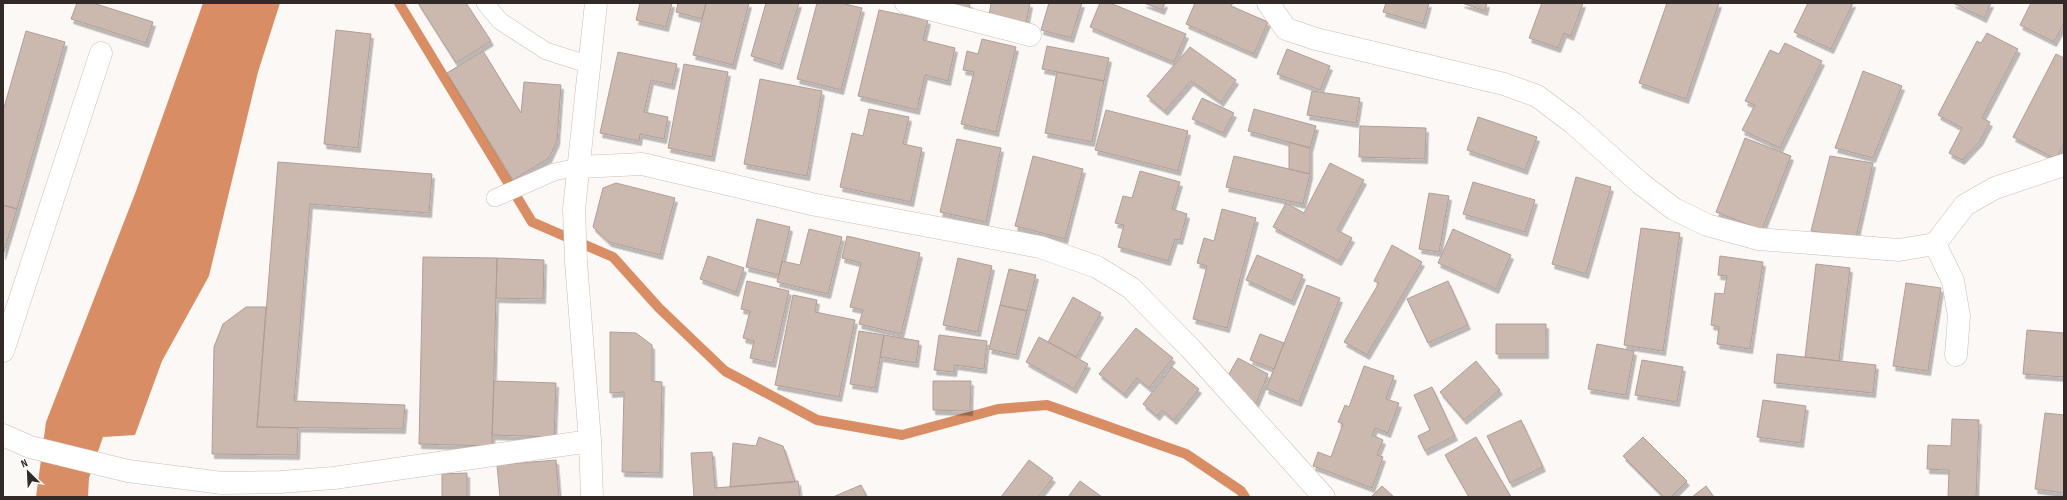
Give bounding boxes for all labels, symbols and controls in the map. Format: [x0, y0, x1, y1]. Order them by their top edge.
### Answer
north arrow [8, 452, 48, 492]
text: N [19, 456, 30, 470]

